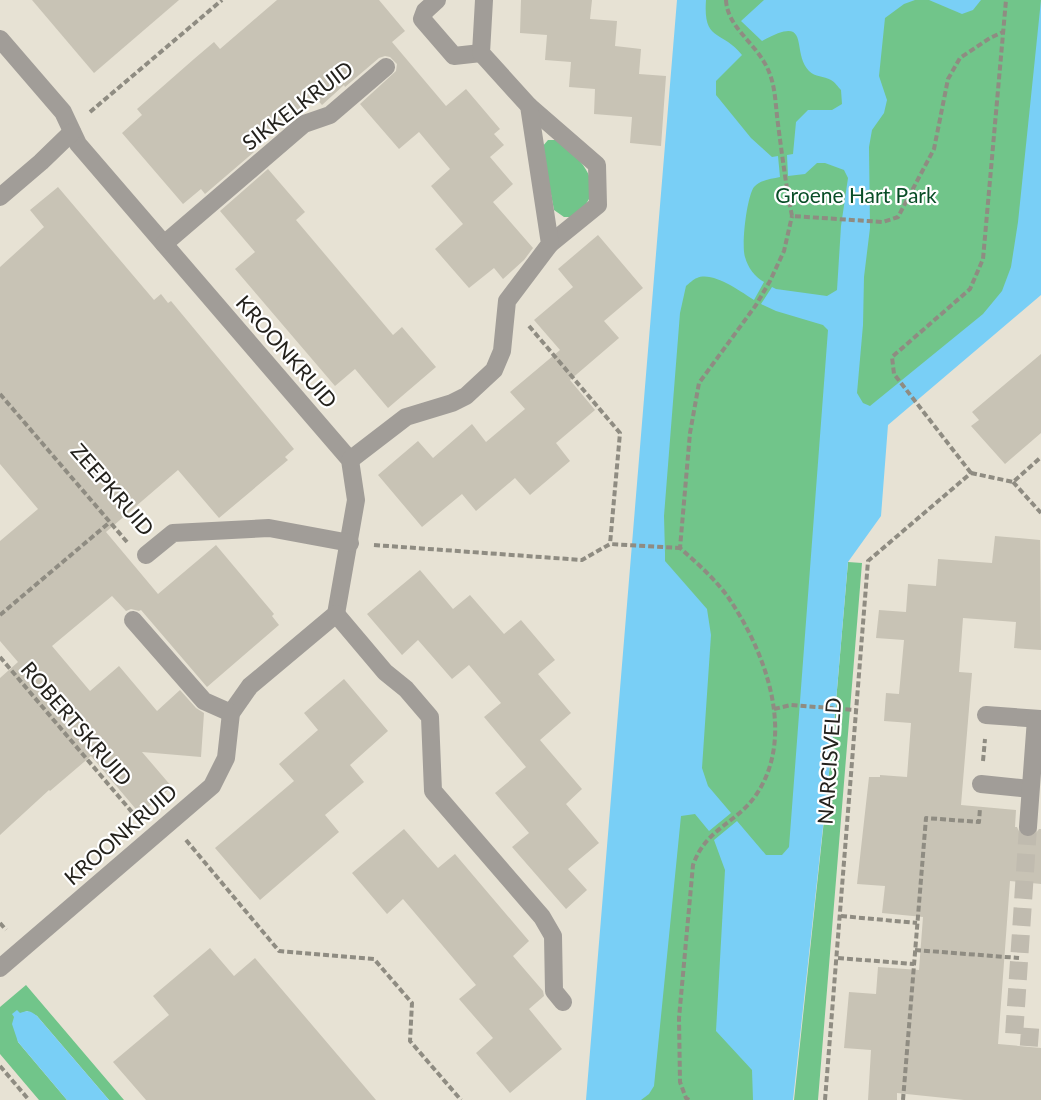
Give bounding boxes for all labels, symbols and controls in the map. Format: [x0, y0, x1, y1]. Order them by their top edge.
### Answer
street label: SIKKELKRUID [237, 55, 357, 155]
park label: Groene Hart Park [775, 182, 937, 207]
street label: KROONKRUID [231, 290, 343, 412]
street label: ZEEPKRUID [66, 438, 160, 540]
street label: ROBERTSKRUID [16, 656, 138, 790]
street label: NARCISVELD [812, 696, 845, 825]
street label: KROONKRUID [59, 778, 181, 890]

